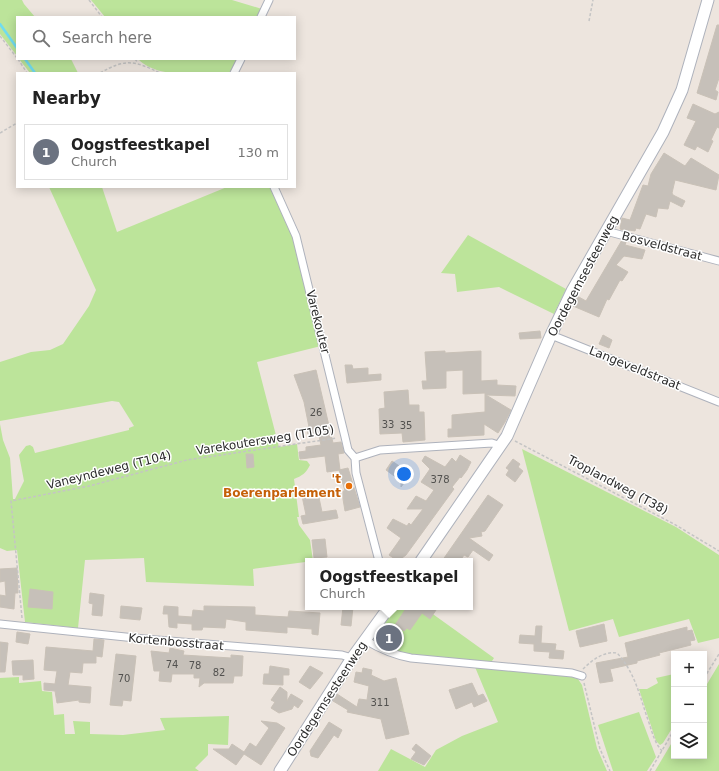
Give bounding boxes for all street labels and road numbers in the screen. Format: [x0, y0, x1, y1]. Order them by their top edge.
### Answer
street label: Oordegemsesteenweg [545, 213, 621, 339]
street label: Bosveldstraat [620, 229, 704, 264]
street label: Varekouter [303, 289, 333, 355]
street label: Langeveldstraat [587, 343, 683, 393]
street label: Varekoutersweg (T105) [195, 422, 335, 458]
street label: Vaneyndeweg (T104) [45, 448, 173, 492]
street label: Troplandweg (T38) [565, 452, 671, 517]
street label: Kortenbosstraat [128, 631, 225, 653]
street label: Oordegemsesteenweg [284, 639, 370, 759]

